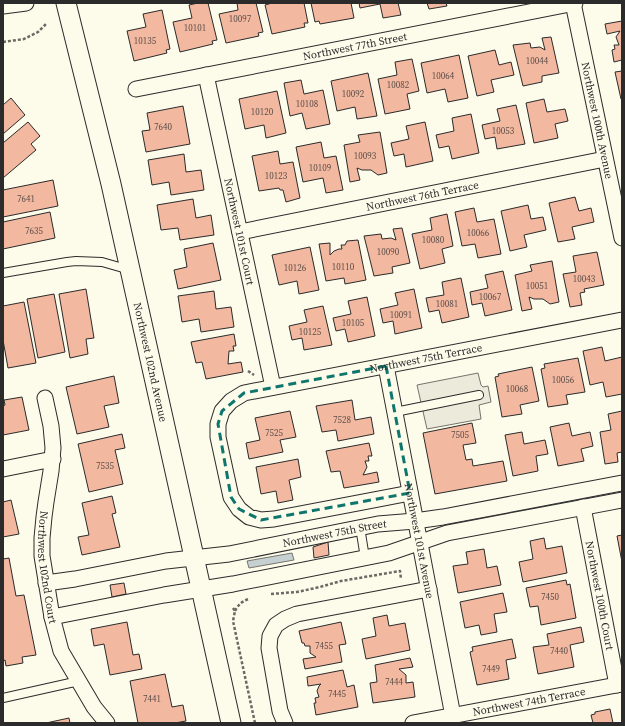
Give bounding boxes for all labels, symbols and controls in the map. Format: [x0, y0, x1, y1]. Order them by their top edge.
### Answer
house number: 10097 [229, 13, 252, 25]
house number: 10101 [184, 22, 206, 34]
street label: Northwest 77th Street [302, 29, 409, 64]
house number: 10135 [134, 35, 157, 47]
house number: 10044 [526, 55, 549, 67]
street label: Northwest 100th Avenue [578, 61, 617, 181]
house number: 10064 [432, 70, 455, 82]
house number: 10082 [387, 79, 410, 91]
house number: 10092 [342, 88, 365, 100]
house number: 10108 [296, 98, 319, 110]
house number: 10120 [251, 106, 274, 118]
house number: 7640 [154, 121, 172, 133]
house number: 10053 [492, 125, 515, 137]
house number: 10093 [354, 150, 377, 162]
house number: 10109 [309, 162, 332, 174]
house number: 10123 [265, 170, 288, 182]
street label: Northwest 101st Court [221, 177, 258, 287]
street label: Northwest 76th Terrace [365, 177, 480, 214]
house number: 7641 [17, 193, 35, 205]
house number: 7635 [25, 225, 43, 237]
house number: 10066 [467, 227, 490, 239]
house number: 10080 [422, 234, 445, 246]
house number: 10090 [377, 246, 400, 258]
house number: 10110 [332, 261, 355, 273]
house number: 10126 [284, 262, 307, 274]
house number: 10043 [573, 273, 596, 285]
house number: 10051 [526, 280, 548, 292]
house number: 10067 [479, 291, 502, 303]
house number: 10081 [436, 298, 458, 310]
street label: Northwest 102nd Avenue [130, 301, 171, 424]
house number: 10091 [390, 309, 412, 321]
house number: 10105 [342, 317, 365, 329]
house number: 10125 [299, 326, 322, 338]
street label: Northwest 75th Terrace [368, 340, 484, 376]
house number: 10056 [552, 374, 575, 386]
house number: 10068 [506, 383, 529, 395]
house number: 7528 [333, 414, 351, 426]
house number: 7525 [265, 427, 283, 439]
house number: 7505 [451, 429, 469, 441]
house number: 7535 [96, 460, 114, 472]
street label: Northwest 101st Avenue [401, 482, 438, 600]
street label: Northwest 102nd Court [34, 510, 61, 625]
street label: Northwest 75th Street [281, 516, 387, 551]
street label: Northwest 100th Court [582, 540, 618, 652]
house number: 7450 [541, 591, 559, 603]
house number: 7455 [315, 640, 333, 652]
house number: 7440 [550, 645, 568, 657]
house number: 7449 [482, 663, 500, 675]
house number: 7444 [385, 676, 403, 688]
street label: Northwest 74th Terrace [471, 683, 587, 719]
house number: 7445 [328, 688, 346, 700]
house number: 7441 [143, 693, 161, 705]

